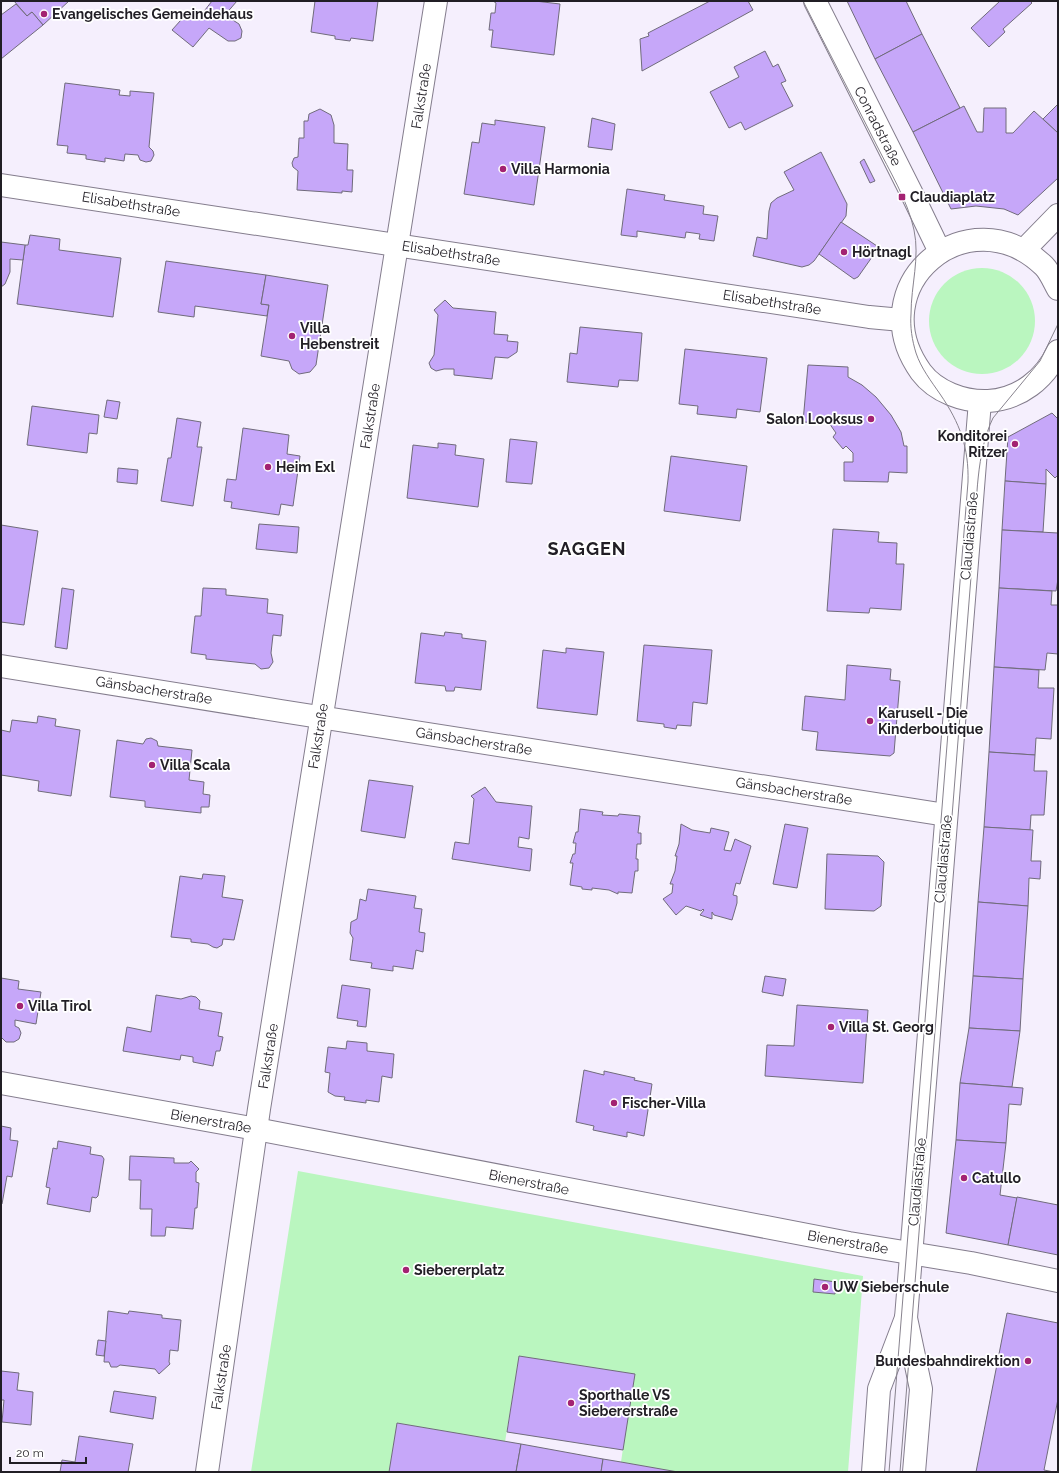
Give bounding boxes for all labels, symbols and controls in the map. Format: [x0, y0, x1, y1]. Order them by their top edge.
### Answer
place label: Evangelisches Gemeindehaus [52, 6, 253, 22]
marker: Evangelisches Gemeindehaus [39, 9, 49, 19]
street label: Falkstraße [408, 62, 434, 130]
street label: Conradstraße [851, 84, 905, 168]
place label: Villa Harmonia [511, 161, 610, 177]
marker: Villa Harmonia [498, 164, 508, 174]
street label: Elisabethstraße [81, 188, 181, 220]
place label: Claudiaplatz [910, 189, 995, 205]
marker: Claudiaplatz [897, 192, 907, 202]
street label: Elisabethstraße [401, 237, 501, 269]
place label: Hörtnagl [852, 244, 912, 260]
marker: Hörtnagl [839, 247, 849, 257]
street label: Elisabethstraße [722, 286, 822, 318]
place label: Villa Hebenstreit [300, 320, 380, 352]
marker: Villa Hebenstreit [287, 331, 297, 341]
street label: Falkstraße [357, 382, 383, 450]
place label: Salon Looksus [766, 411, 863, 427]
marker: Salon Looksus [866, 414, 876, 424]
place label: Konditorei Ritzer [938, 428, 1008, 460]
marker: Konditorei Ritzer [1010, 439, 1020, 449]
place label: Heim Exl [276, 459, 336, 475]
marker: Heim Exl [263, 462, 273, 472]
street label: Claudiastraße [957, 491, 981, 581]
district label: SAGGEN [547, 538, 627, 559]
street label: Gänsbacherstraße [95, 673, 213, 707]
street label: Falkstraße [305, 702, 331, 770]
place label: Karusell - Die Kinderboutique [878, 705, 984, 737]
marker: Karusell - Die Kinderboutique [865, 716, 875, 726]
street label: Gänsbacherstraße [415, 724, 533, 758]
place label: Villa Scala [160, 757, 230, 773]
marker: Villa Scala [147, 760, 157, 770]
street label: Gänsbacherstraße [735, 774, 853, 808]
street label: Claudiastraße [931, 814, 955, 904]
place label: Villa Tirol [28, 998, 92, 1014]
marker: Villa Tirol [15, 1001, 25, 1011]
place label: Villa St. Georg [839, 1019, 934, 1035]
street label: Falkstraße [255, 1022, 281, 1090]
marker: Villa St. Georg [826, 1022, 836, 1032]
place label: Fischer-Villa [622, 1095, 706, 1111]
marker: Fischer-Villa [609, 1098, 619, 1108]
street label: Bienerstraße [169, 1106, 253, 1136]
street label: Claudiastraße [905, 1137, 929, 1227]
street label: Bienerstraße [487, 1166, 571, 1198]
place label: Catullo [972, 1170, 1021, 1186]
marker: Catullo [959, 1173, 969, 1183]
street label: Bienerstraße [806, 1227, 890, 1257]
place label: Siebererplatz [414, 1262, 505, 1278]
marker: Siebererplatz [401, 1265, 411, 1275]
place label: UW Sieberschule [833, 1279, 950, 1295]
marker: UW Sieberschule [820, 1282, 830, 1292]
street label: Falkstraße [208, 1343, 234, 1411]
place label: Bundesbahndirektion [875, 1353, 1020, 1369]
marker: Bundesbahndirektion [1023, 1356, 1033, 1366]
place label: Sporthalle VS Siebererstraße [579, 1387, 678, 1419]
marker: Sporthalle VS Siebererstraße [566, 1398, 576, 1408]
scale bar [10, 1439, 86, 1465]
text: 20 m [16, 1446, 44, 1460]

